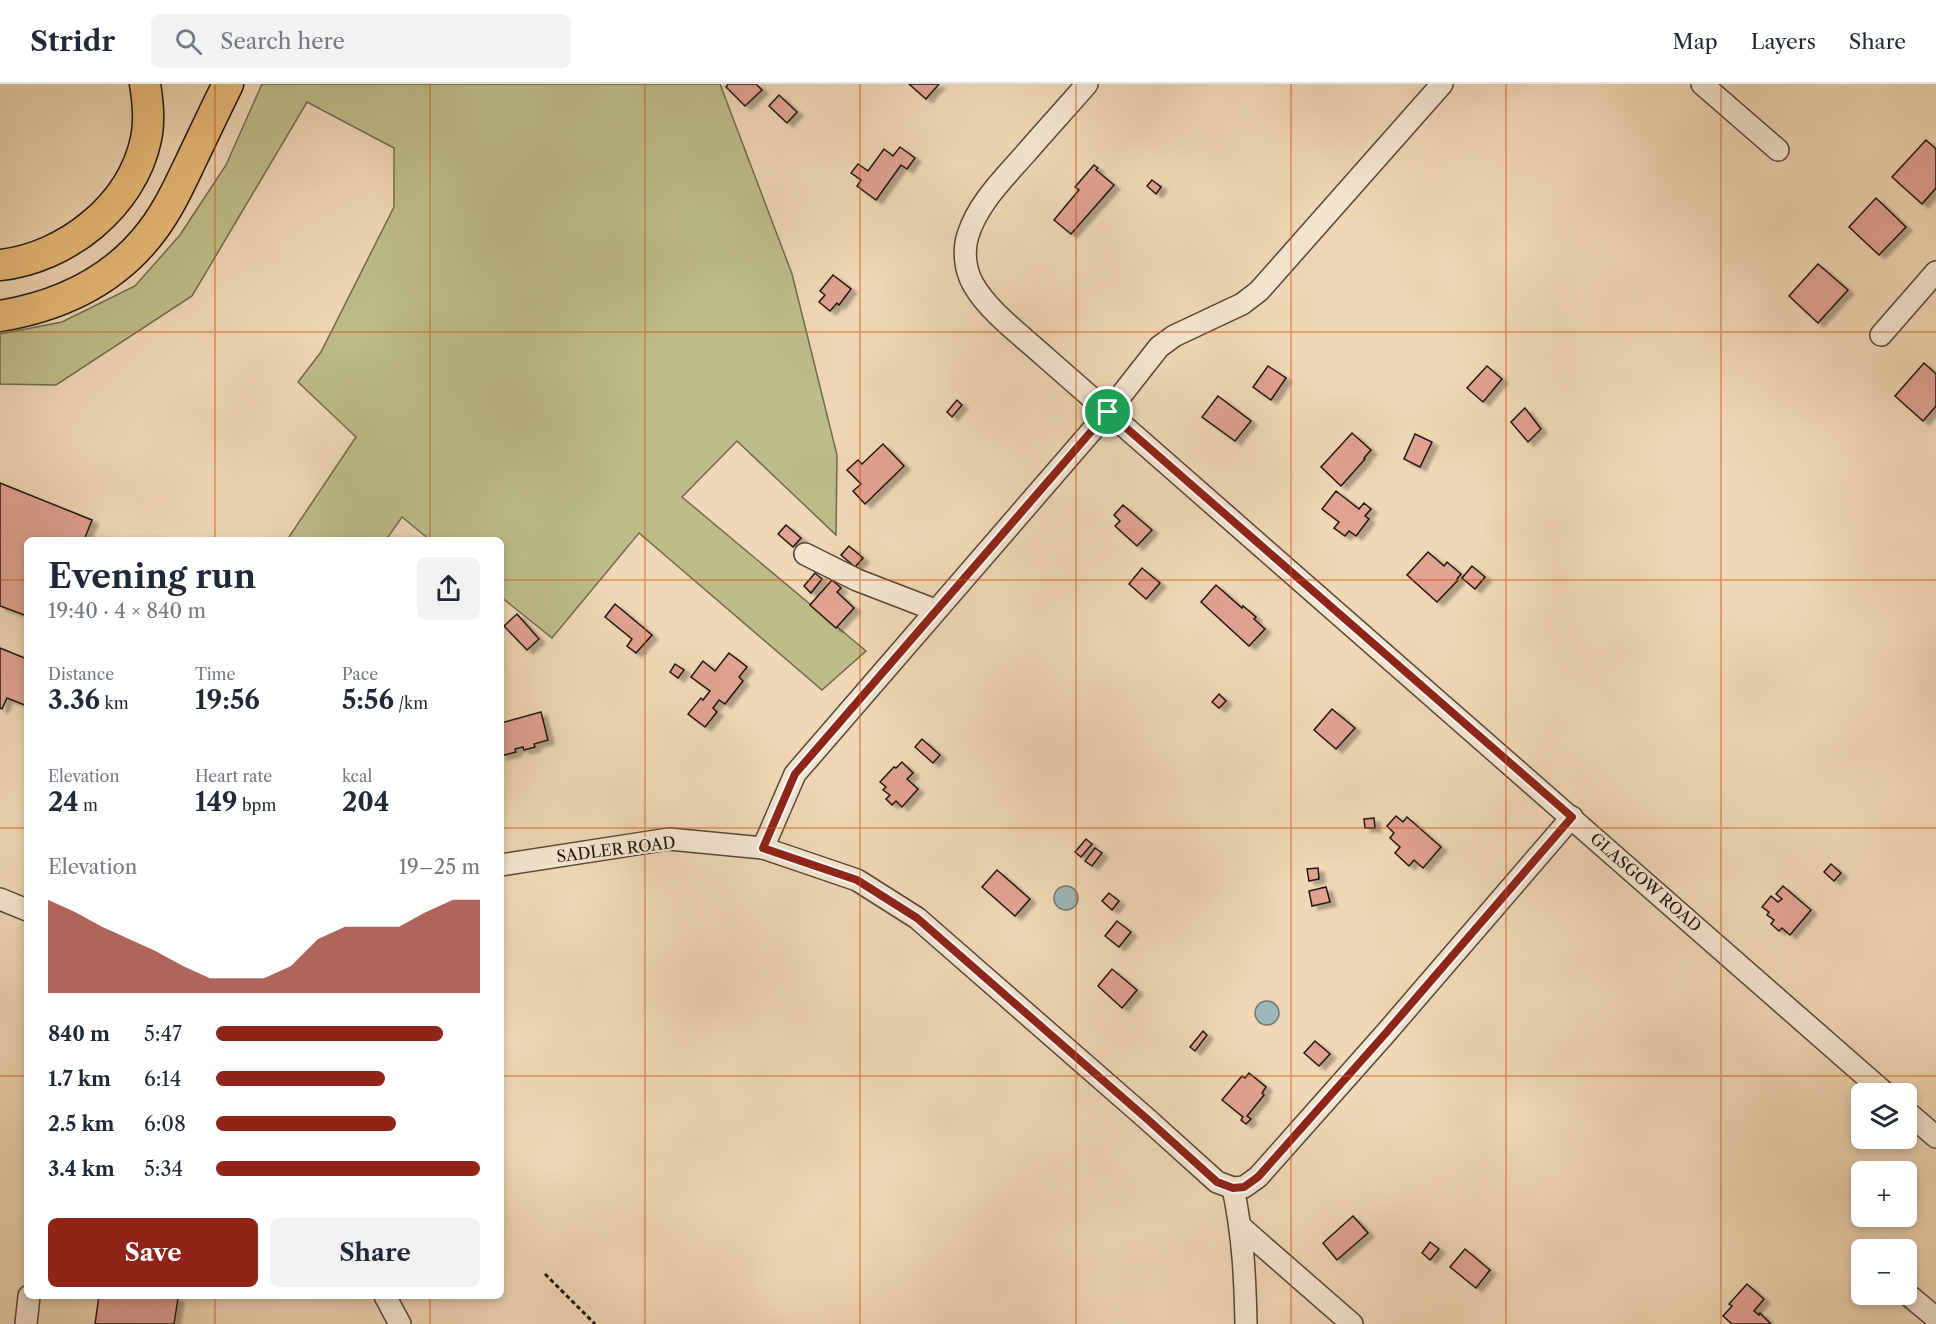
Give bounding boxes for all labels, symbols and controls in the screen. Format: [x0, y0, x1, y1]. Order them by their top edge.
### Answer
search box [151, 14, 571, 68]
text: Stridr [30, 24, 115, 58]
icon: search [172, 25, 205, 58]
text: Search here [220, 28, 345, 55]
text: Map [1673, 29, 1718, 54]
text: Layers [1751, 29, 1816, 54]
text: Share [1849, 29, 1906, 54]
pin [1082, 386, 1133, 437]
icon: arrive [1091, 395, 1124, 428]
text: Evening run [48, 556, 256, 597]
button: share [417, 557, 480, 620]
text: 19:40 · 4 × 840 m [48, 599, 206, 623]
text: Distance [48, 664, 114, 684]
text: Time [195, 664, 235, 684]
text: Pace [342, 664, 378, 684]
text: 3.36 [48, 684, 100, 716]
text: 19:56 [195, 684, 260, 716]
text: 5:56 [342, 684, 394, 716]
text: km [100, 693, 129, 713]
text: /km [394, 693, 428, 713]
text: Elevation [48, 766, 119, 786]
text: Heart rate [195, 766, 272, 786]
text: kcal [342, 766, 372, 786]
text: 24 [48, 786, 79, 818]
text: 149 [195, 786, 238, 818]
text: 204 [342, 786, 389, 818]
text: m [79, 795, 98, 815]
text: bpm [238, 795, 276, 815]
street label: GLASGOW ROAD [1586, 828, 1706, 936]
street label: SADLER ROAD [555, 832, 677, 866]
text: Elevation [48, 855, 137, 879]
text: 19–25 m [399, 855, 480, 879]
text: 840 m [48, 1022, 110, 1046]
text: 5:47 [144, 1022, 182, 1046]
text: 1.7 km [48, 1067, 111, 1091]
text: 6:14 [144, 1067, 181, 1091]
map controls [1851, 1083, 1917, 1305]
button: layers [1851, 1083, 1917, 1149]
text: 2.5 km [48, 1112, 115, 1136]
text: 6:08 [144, 1112, 186, 1136]
text: 3.4 km [48, 1157, 115, 1181]
text: 5:34 [144, 1157, 183, 1181]
button: + [1851, 1161, 1917, 1227]
button: Save [48, 1218, 258, 1287]
button: Share [270, 1218, 480, 1287]
button: − [1851, 1239, 1917, 1305]

